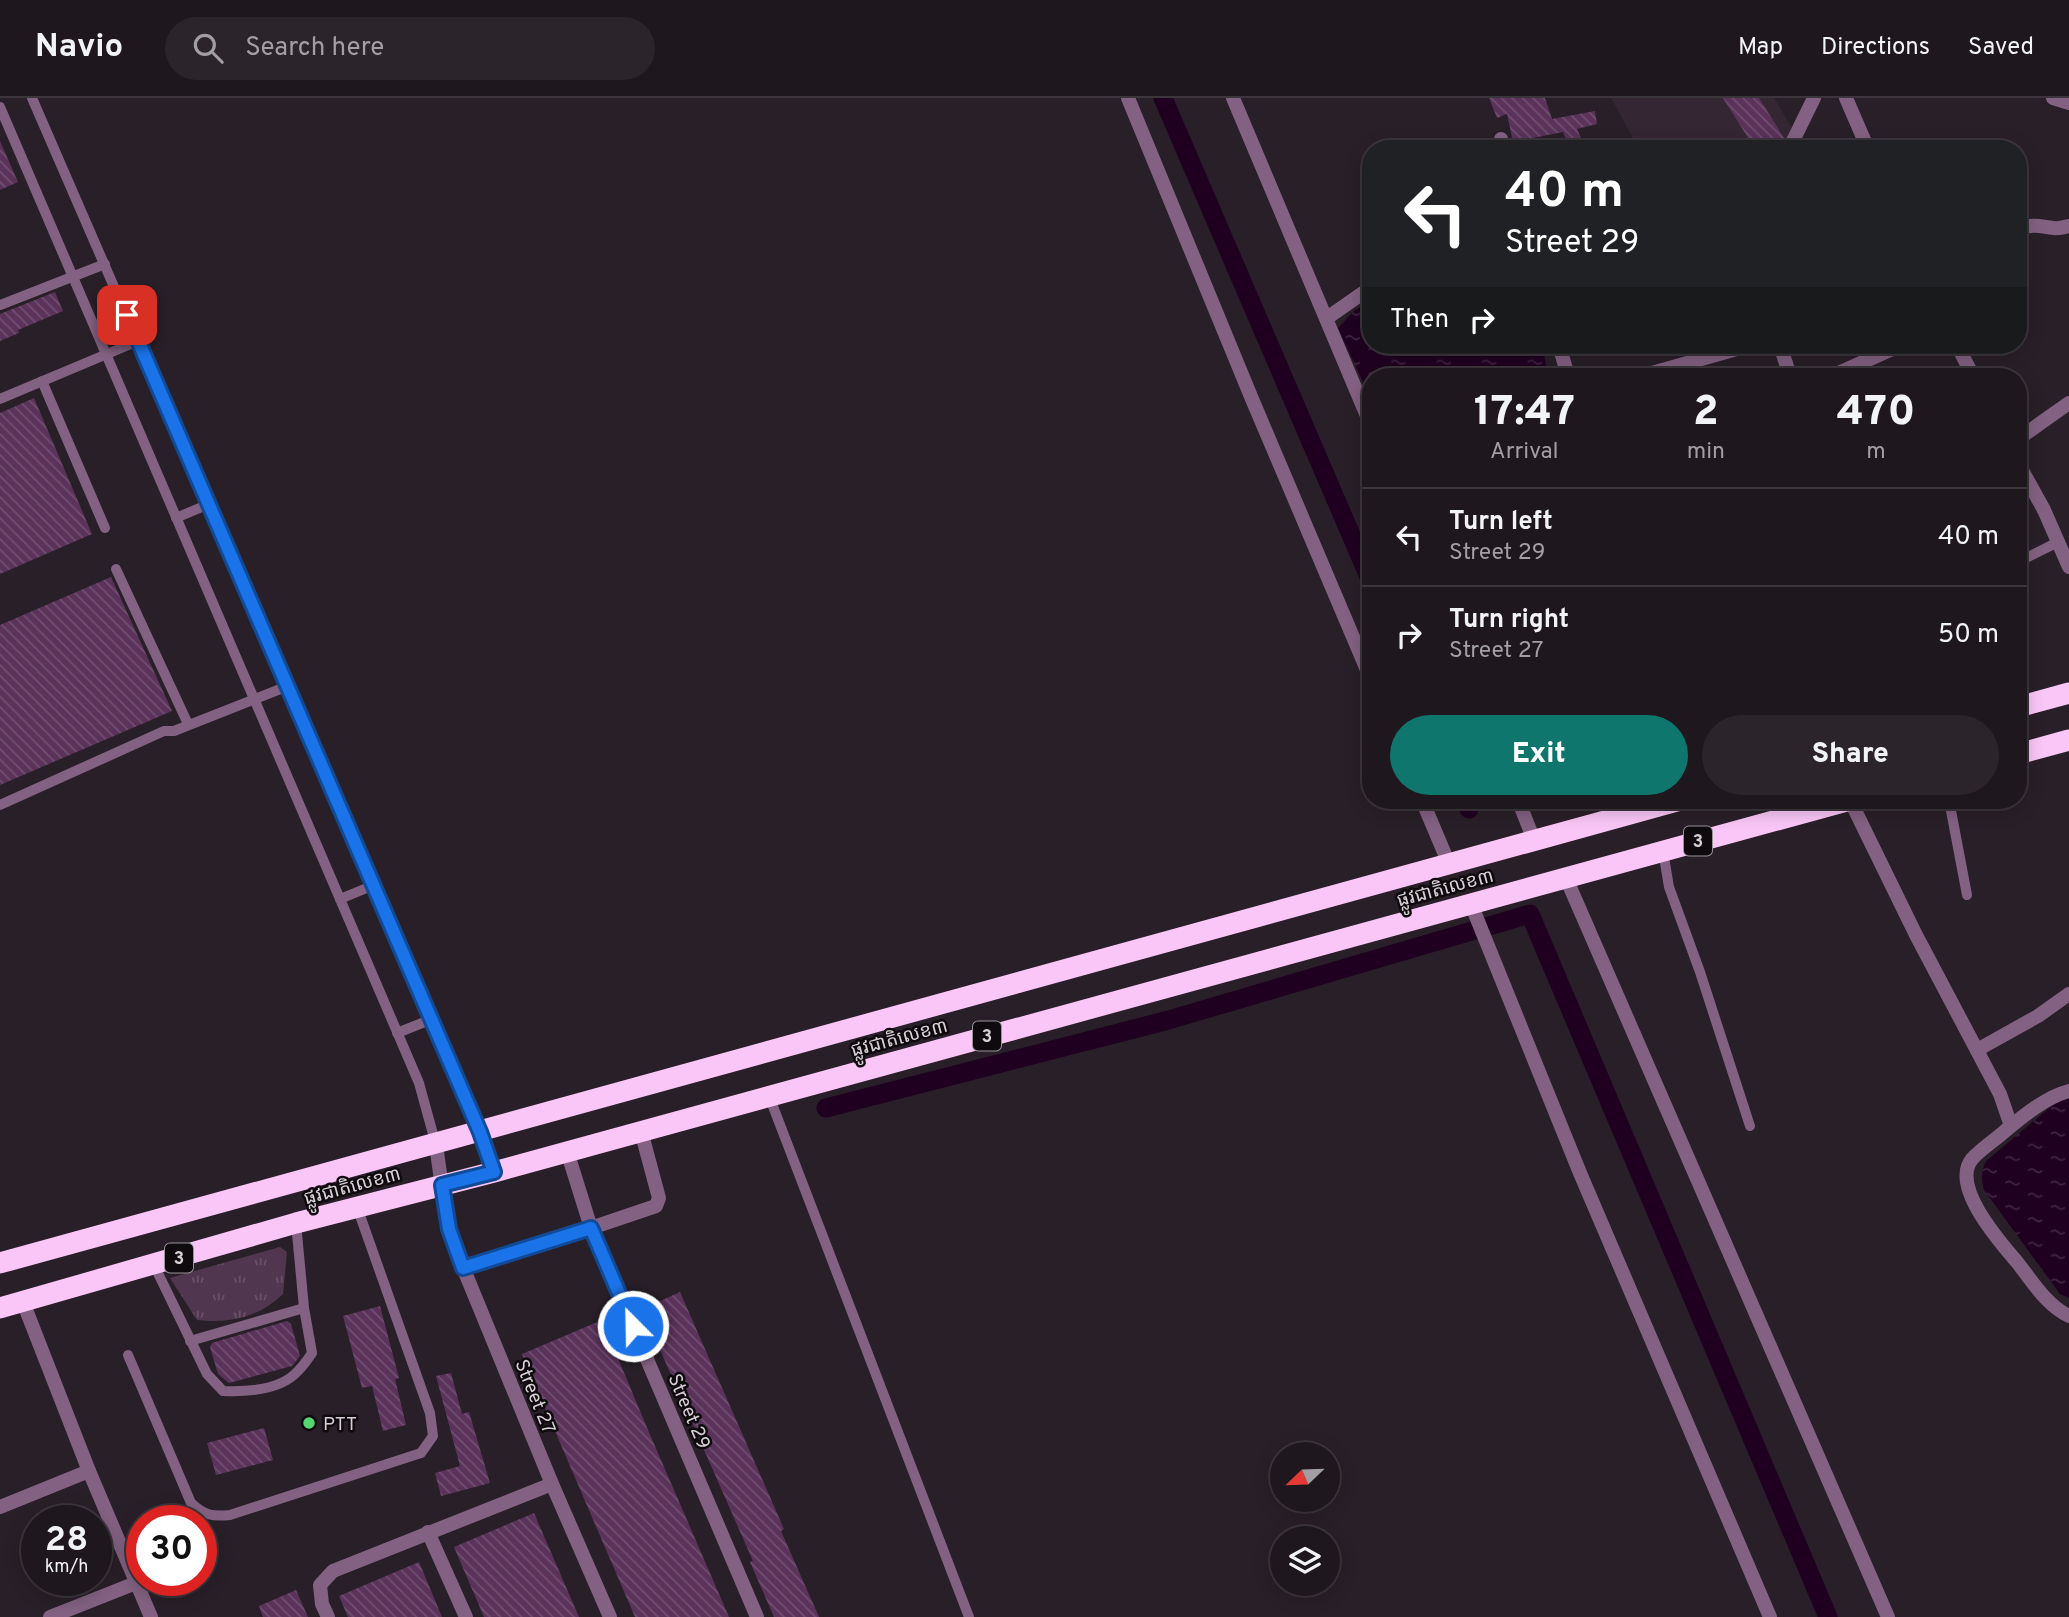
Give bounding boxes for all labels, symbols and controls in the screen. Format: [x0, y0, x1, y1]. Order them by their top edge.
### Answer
search box [165, 17, 655, 80]
text: Navio [35, 27, 123, 69]
icon: search [189, 29, 227, 67]
text: Search here [245, 32, 384, 65]
text: Map [1738, 33, 1783, 63]
text: Directions [1821, 33, 1930, 63]
text: Saved [1968, 33, 2034, 63]
text: 40 m [1505, 163, 1624, 225]
icon: left [1390, 168, 1481, 259]
text: Street 29 [1505, 224, 1639, 264]
pin [97, 285, 157, 345]
icon: arrive [108, 296, 146, 334]
icon: right [1463, 301, 1501, 339]
text: Then [1390, 304, 1449, 337]
text: 17:47 [1474, 387, 1575, 440]
text: 2 [1693, 387, 1719, 440]
text: 470 [1837, 387, 1915, 440]
text: Arrival [1490, 438, 1559, 467]
text: min [1687, 438, 1725, 467]
text: m [1866, 438, 1886, 467]
text: Turn left [1449, 506, 1553, 539]
icon: left [1390, 518, 1428, 556]
text: 40 m [1938, 521, 1999, 554]
text: Street 29 [1449, 539, 1546, 568]
text: Turn right [1449, 604, 1569, 637]
icon: right [1390, 616, 1428, 654]
text: 50 m [1938, 619, 1999, 652]
text: Street 27 [1449, 637, 1544, 666]
button: Exit [1390, 715, 1688, 795]
button: Share [1702, 715, 1999, 795]
road number: 3 [1684, 826, 1712, 856]
street label: ផ្លូវជាតិលេខ៣ [1394, 864, 1498, 917]
street label: ផ្លូវជាតិលេខ៣ [848, 1014, 952, 1067]
road number: 3 [973, 1021, 1001, 1051]
street label: ផ្លូវជាតិលេខ៣ [301, 1162, 405, 1215]
road number: 3 [165, 1244, 193, 1273]
position arrow [596, 1289, 670, 1363]
street label: Street 27 [508, 1356, 560, 1438]
street label: Street 29 [662, 1370, 715, 1453]
place label: PTT [323, 1413, 357, 1437]
marker: PTT [301, 1415, 317, 1431]
north arrow [1270, 1442, 1340, 1512]
map controls [1270, 1442, 1340, 1596]
speed limit sign: 30 [126, 1505, 217, 1596]
text: 28 [45, 1519, 88, 1563]
button: layers [1270, 1526, 1340, 1596]
text: km/h [45, 1556, 88, 1579]

